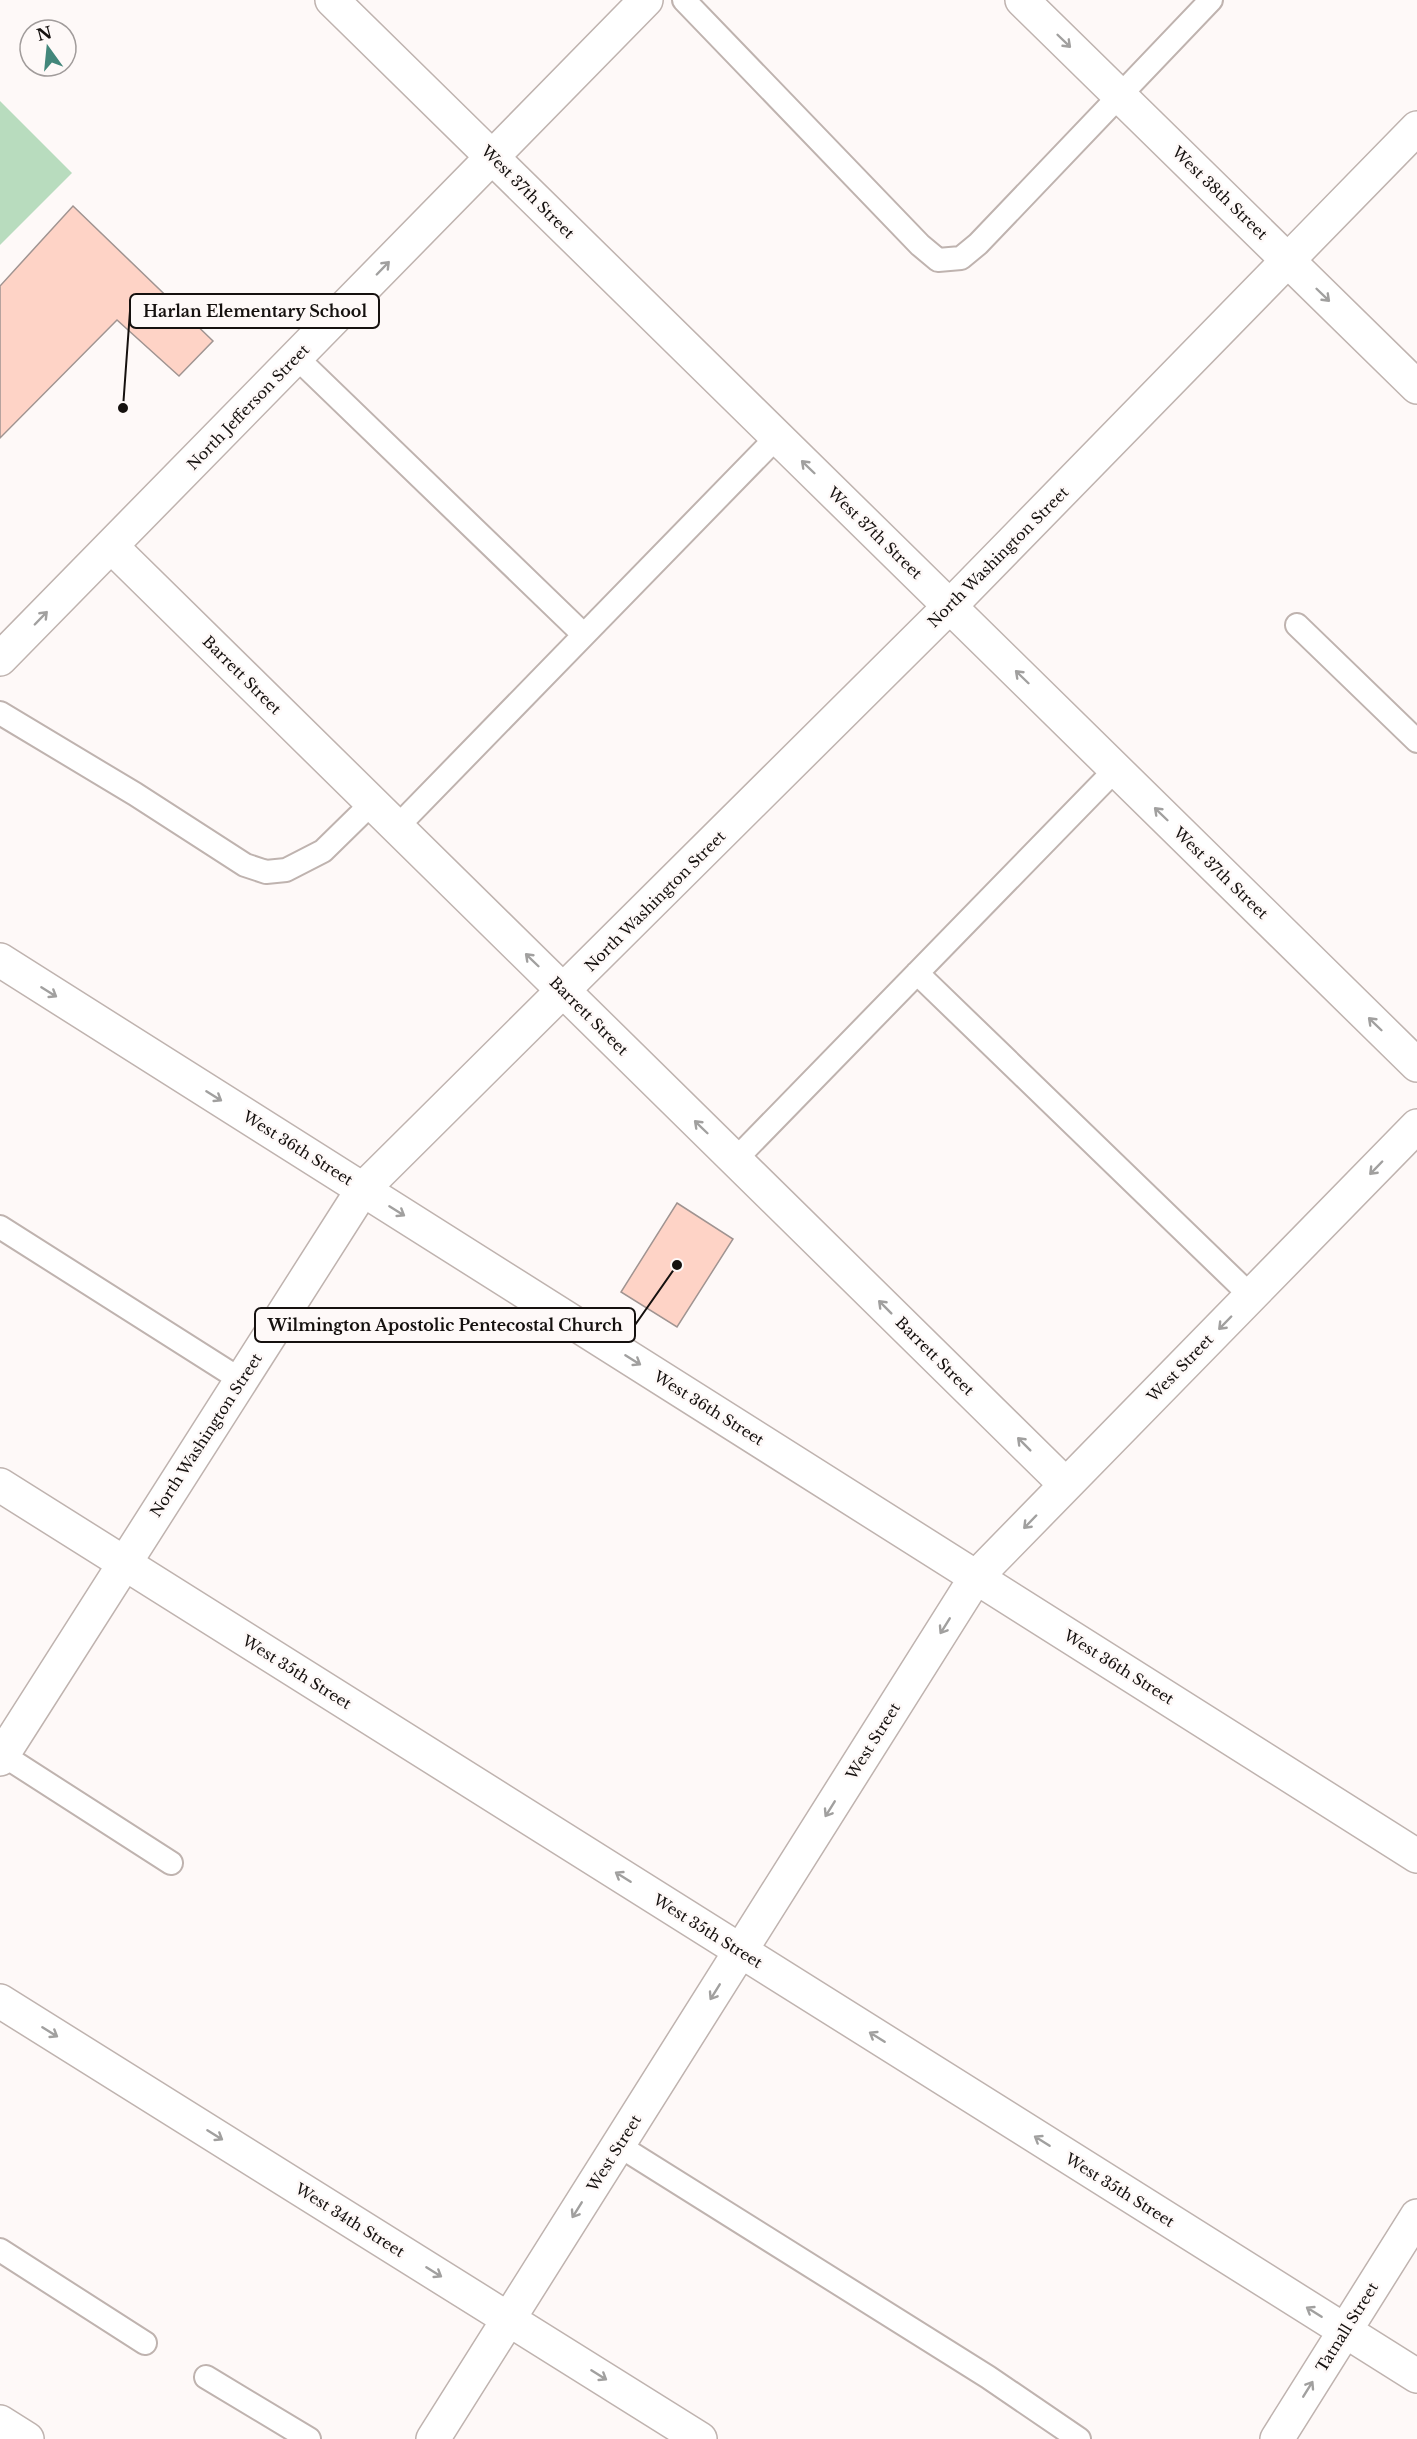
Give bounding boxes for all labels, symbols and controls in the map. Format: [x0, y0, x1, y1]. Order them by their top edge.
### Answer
north arrow [18, 18, 78, 78]
text: N [34, 22, 54, 45]
one-way arrow [1056, 34, 1071, 48]
street label: West 37th Street [477, 141, 579, 243]
street label: West 38th Street [1167, 142, 1272, 244]
one-way arrow [376, 261, 390, 276]
one-way arrow [1316, 288, 1331, 302]
callout: Harlan Elementary School [130, 294, 379, 328]
text: Harlan Elementary School [143, 301, 367, 321]
street label: North Jefferson Street [183, 340, 313, 474]
one-way arrow [800, 460, 815, 475]
street label: West 37th Street [823, 482, 926, 583]
street label: North Washington Street [924, 482, 1073, 631]
one-way arrow [34, 610, 48, 625]
street label: Barrett Street [199, 632, 285, 718]
one-way arrow [1014, 670, 1029, 685]
one-way arrow [1154, 807, 1169, 821]
street label: West 37th Street [1169, 822, 1272, 923]
street label: North Washington Street [581, 826, 730, 975]
one-way arrow [525, 953, 540, 968]
street label: Barrett Street [546, 973, 632, 1059]
one-way arrow [41, 985, 58, 998]
one-way arrow [1368, 1017, 1383, 1031]
one-way arrow [205, 1090, 222, 1102]
street label: West 36th Street [239, 1106, 357, 1190]
one-way arrow [694, 1119, 709, 1134]
one-way arrow [1369, 1161, 1383, 1176]
one-way arrow [388, 1205, 405, 1217]
one-way arrow [878, 1300, 893, 1315]
callout: Wilmington Apostolic Pentecostal Church [255, 1308, 635, 1342]
street label: Barrett Street [892, 1313, 978, 1399]
text: Wilmington Apostolic Pentecostal Church [266, 1315, 623, 1335]
one-way arrow [1218, 1315, 1232, 1330]
street label: West Street [1142, 1330, 1217, 1407]
street label: North Washington Street [146, 1349, 266, 1520]
one-way arrow [624, 1354, 641, 1366]
street label: West 36th Street [650, 1366, 768, 1450]
one-way arrow [1017, 1437, 1032, 1452]
one-way arrow [1023, 1515, 1037, 1530]
one-way arrow [939, 1617, 951, 1634]
street label: West 36th Street [1060, 1625, 1178, 1709]
street label: West 35th Street [238, 1630, 355, 1713]
street label: West Street [841, 1699, 904, 1784]
one-way arrow [823, 1800, 835, 1817]
one-way arrow [615, 1871, 632, 1883]
street label: West 35th Street [649, 1889, 766, 1972]
one-way arrow [708, 1983, 720, 2000]
one-way arrow [41, 2025, 58, 2038]
one-way arrow [869, 2031, 886, 2043]
street label: West Street [582, 2111, 645, 2196]
one-way arrow [206, 2130, 223, 2142]
one-way arrow [1034, 2134, 1051, 2146]
street label: West 35th Street [1061, 2148, 1178, 2231]
street label: West 34th Street [291, 2178, 408, 2261]
one-way arrow [571, 2201, 583, 2218]
one-way arrow [425, 2266, 442, 2278]
street label: Tatnall Street [1312, 2278, 1382, 2375]
one-way arrow [1306, 2305, 1323, 2317]
one-way arrow [590, 2370, 607, 2382]
one-way arrow [1302, 2382, 1314, 2398]

